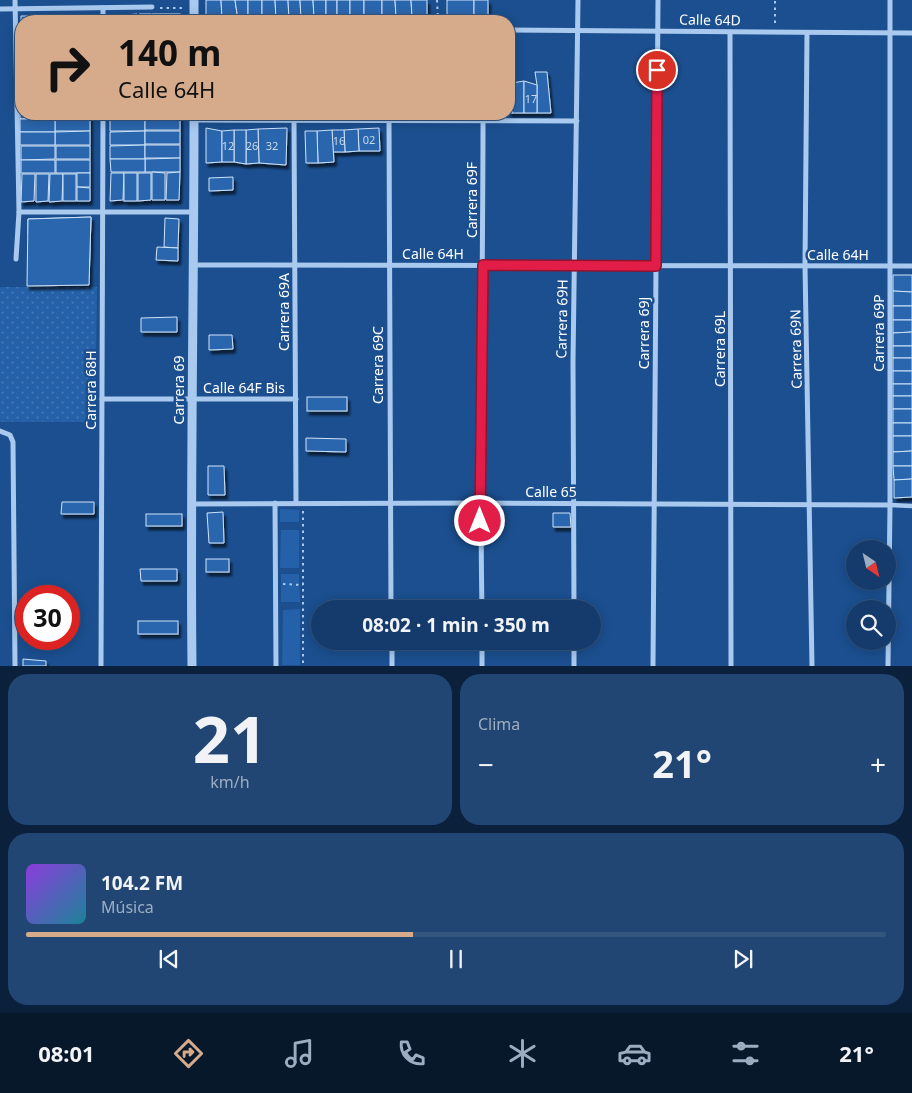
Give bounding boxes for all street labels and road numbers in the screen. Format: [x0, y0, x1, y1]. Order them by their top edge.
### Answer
street label: Calle 64D [679, 9, 741, 30]
street label: Carrera 69F [462, 162, 481, 238]
street label: Calle 64H [402, 244, 464, 263]
street label: Calle 64H [807, 245, 869, 264]
street label: Carrera 69A [274, 273, 293, 351]
street label: Carrera 69H [551, 279, 572, 359]
street label: Carrera 69P [869, 294, 888, 372]
street label: Carrera 69J [634, 297, 653, 369]
street label: Carrera 69N [785, 309, 806, 389]
street label: Carrera 69L [710, 311, 729, 387]
street label: Carrera 69C [368, 326, 387, 404]
street label: Carrera 68H [81, 350, 100, 430]
street label: Carrera 69 [169, 356, 188, 424]
street label: Calle 64F Bis [203, 378, 285, 397]
street label: Calle 65 [525, 482, 577, 501]

